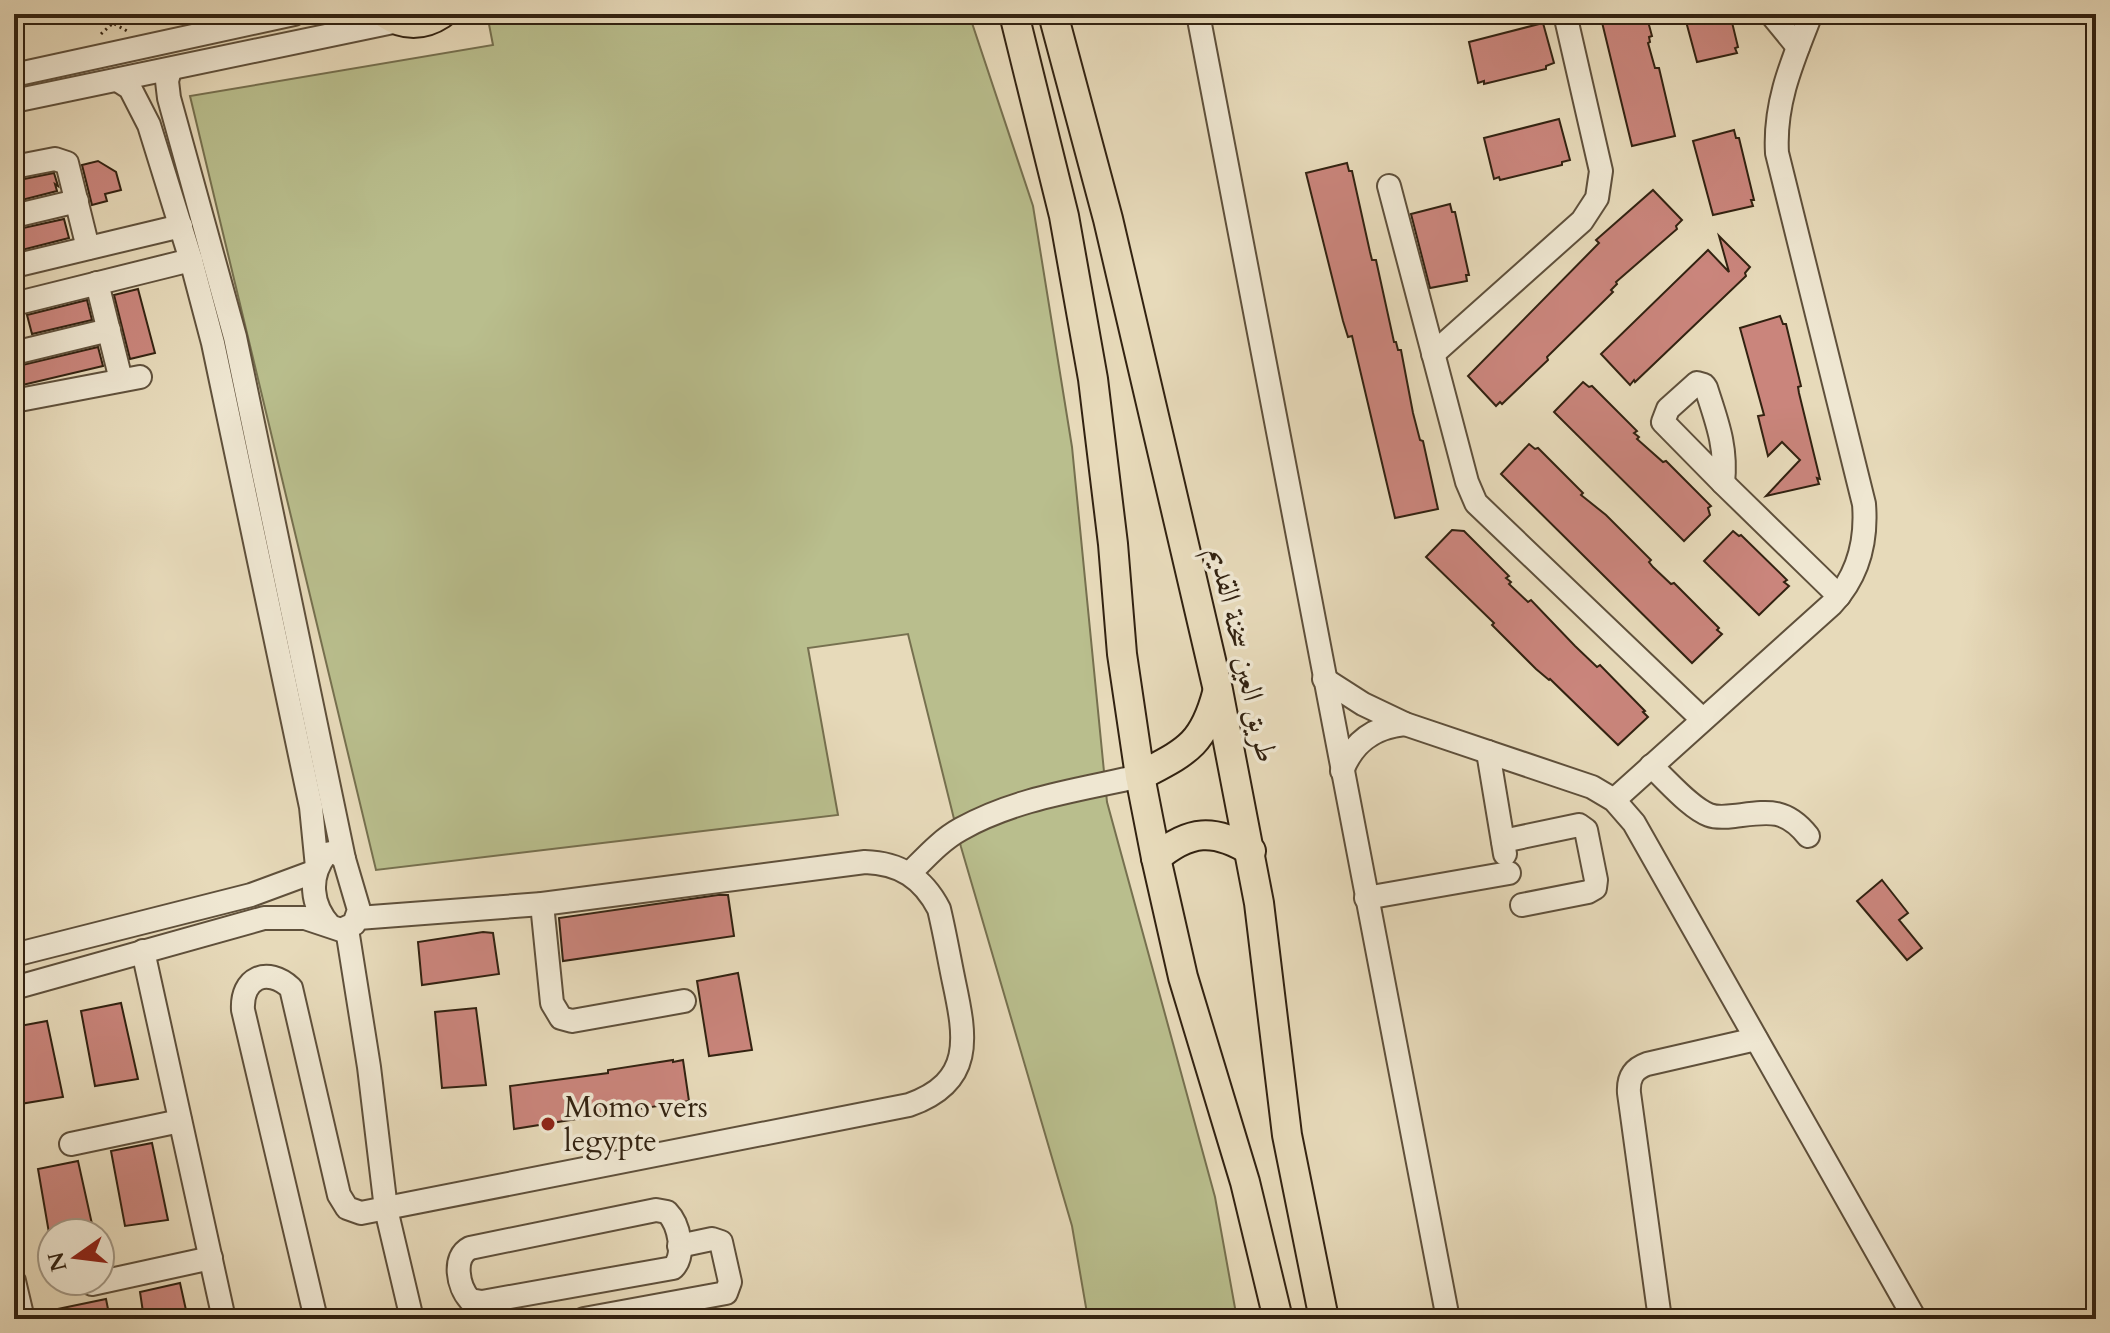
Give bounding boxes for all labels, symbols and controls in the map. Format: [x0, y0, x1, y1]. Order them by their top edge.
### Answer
street label: طريق العين سخنة القديم [1193, 544, 1288, 768]
place label: Momo vers legypte [564, 1087, 708, 1162]
marker: Momo vers legypte [539, 1115, 557, 1133]
north arrow [36, 1217, 116, 1297]
text: N [41, 1249, 74, 1274]

